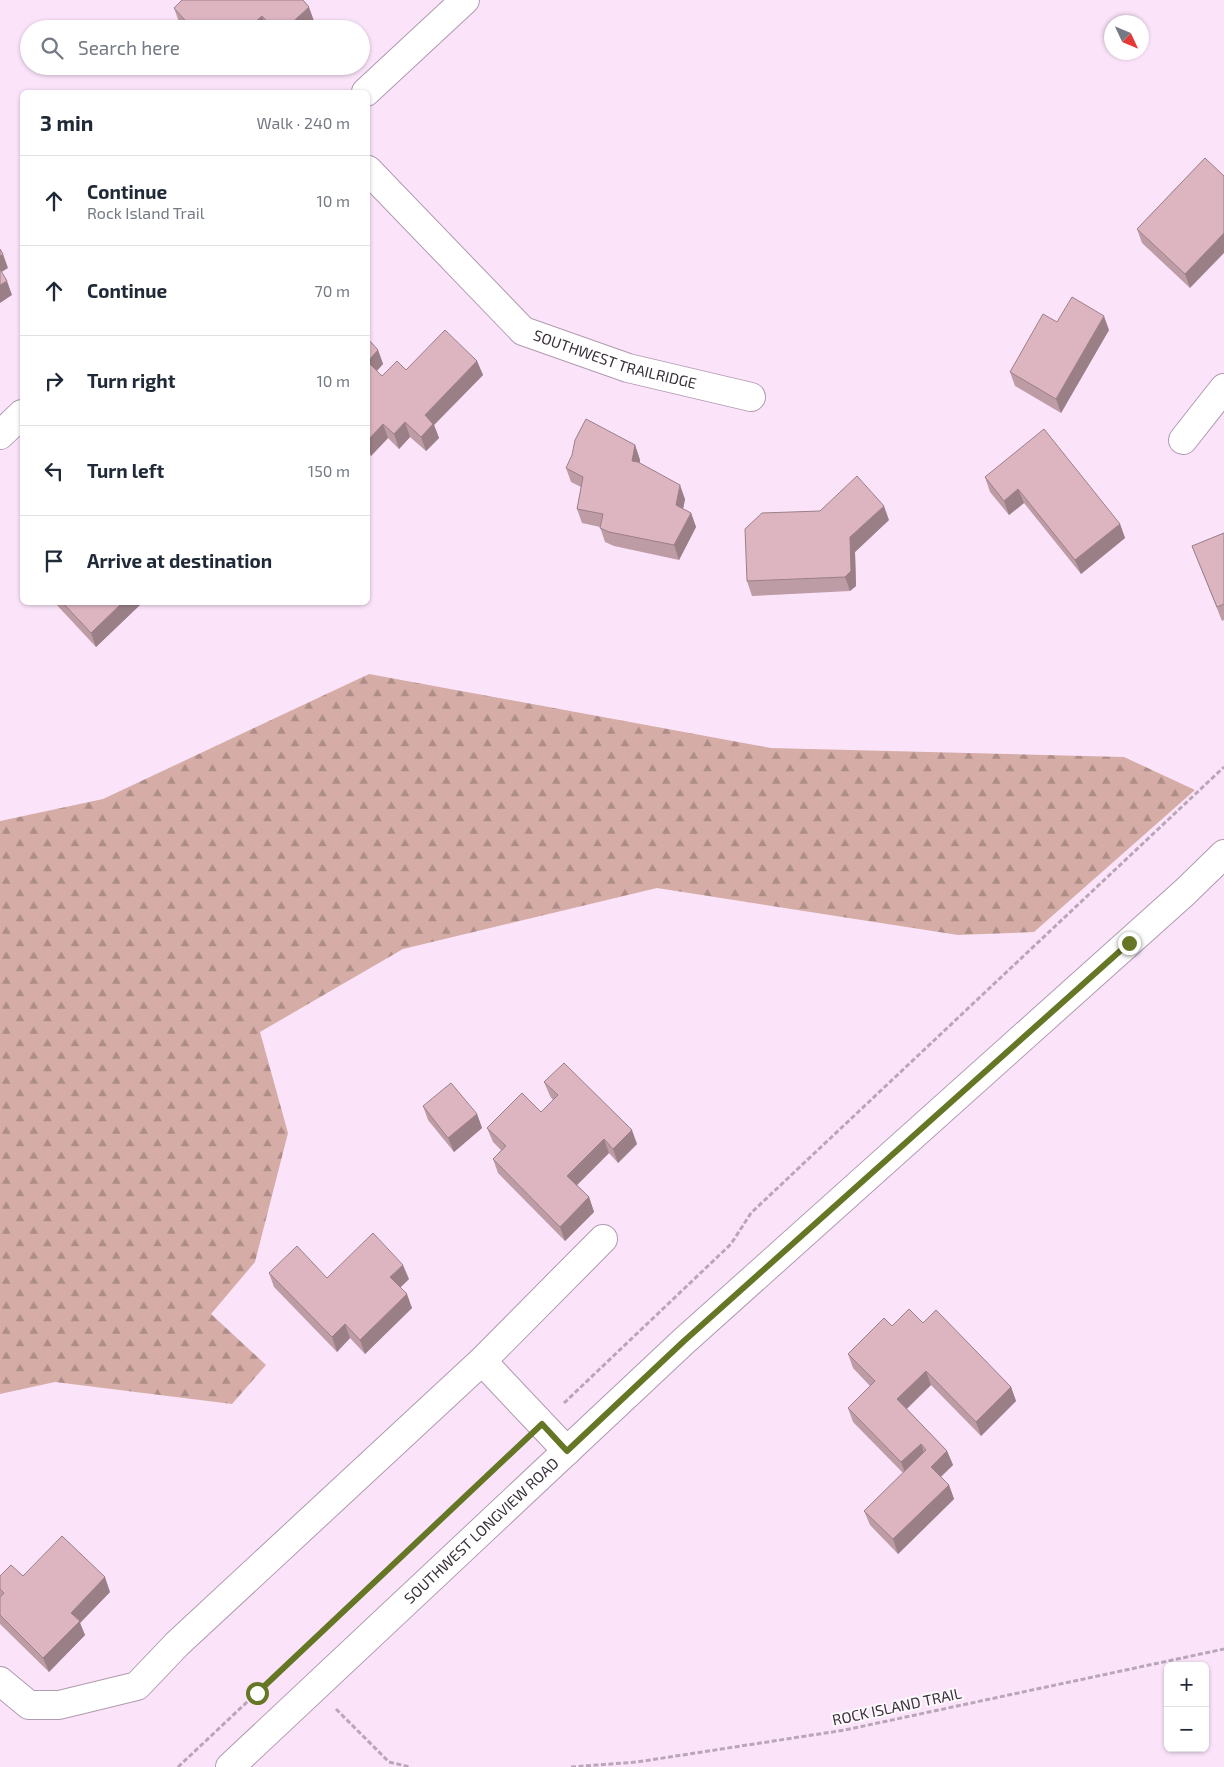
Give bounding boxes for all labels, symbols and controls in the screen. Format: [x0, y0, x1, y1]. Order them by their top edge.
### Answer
north arrow [1104, 15, 1149, 60]
search box [20, 20, 370, 75]
icon: search [38, 34, 66, 62]
text: Search here [78, 36, 180, 59]
text: 3 min [40, 110, 93, 135]
text: Walk · 240 m [257, 113, 350, 132]
text: Continue [87, 180, 167, 203]
icon: ahead [40, 187, 68, 215]
text: 10 m [316, 191, 350, 210]
text: Rock Island Trail [87, 203, 205, 222]
icon: ahead [40, 277, 68, 305]
text: Continue [87, 279, 167, 302]
text: 70 m [315, 281, 350, 300]
street label: SOUTHWEST TRAILRIDGE [531, 325, 698, 392]
icon: right [40, 367, 68, 395]
text: Turn right [87, 369, 175, 392]
text: 10 m [316, 371, 350, 390]
icon: left [40, 457, 68, 485]
text: Turn left [87, 459, 164, 482]
text: 150 m [308, 461, 350, 480]
icon: arrive [40, 547, 68, 575]
text: Arrive at destination [87, 549, 272, 572]
route end [1118, 932, 1141, 955]
street label: SOUTHWEST LONGVIEW ROAD [400, 1454, 562, 1607]
map controls [1164, 1662, 1209, 1752]
button: + [1164, 1662, 1209, 1707]
route start [246, 1682, 269, 1705]
street label: ROCK ISLAND TRAIL [830, 1683, 963, 1729]
button: − [1164, 1707, 1209, 1752]

